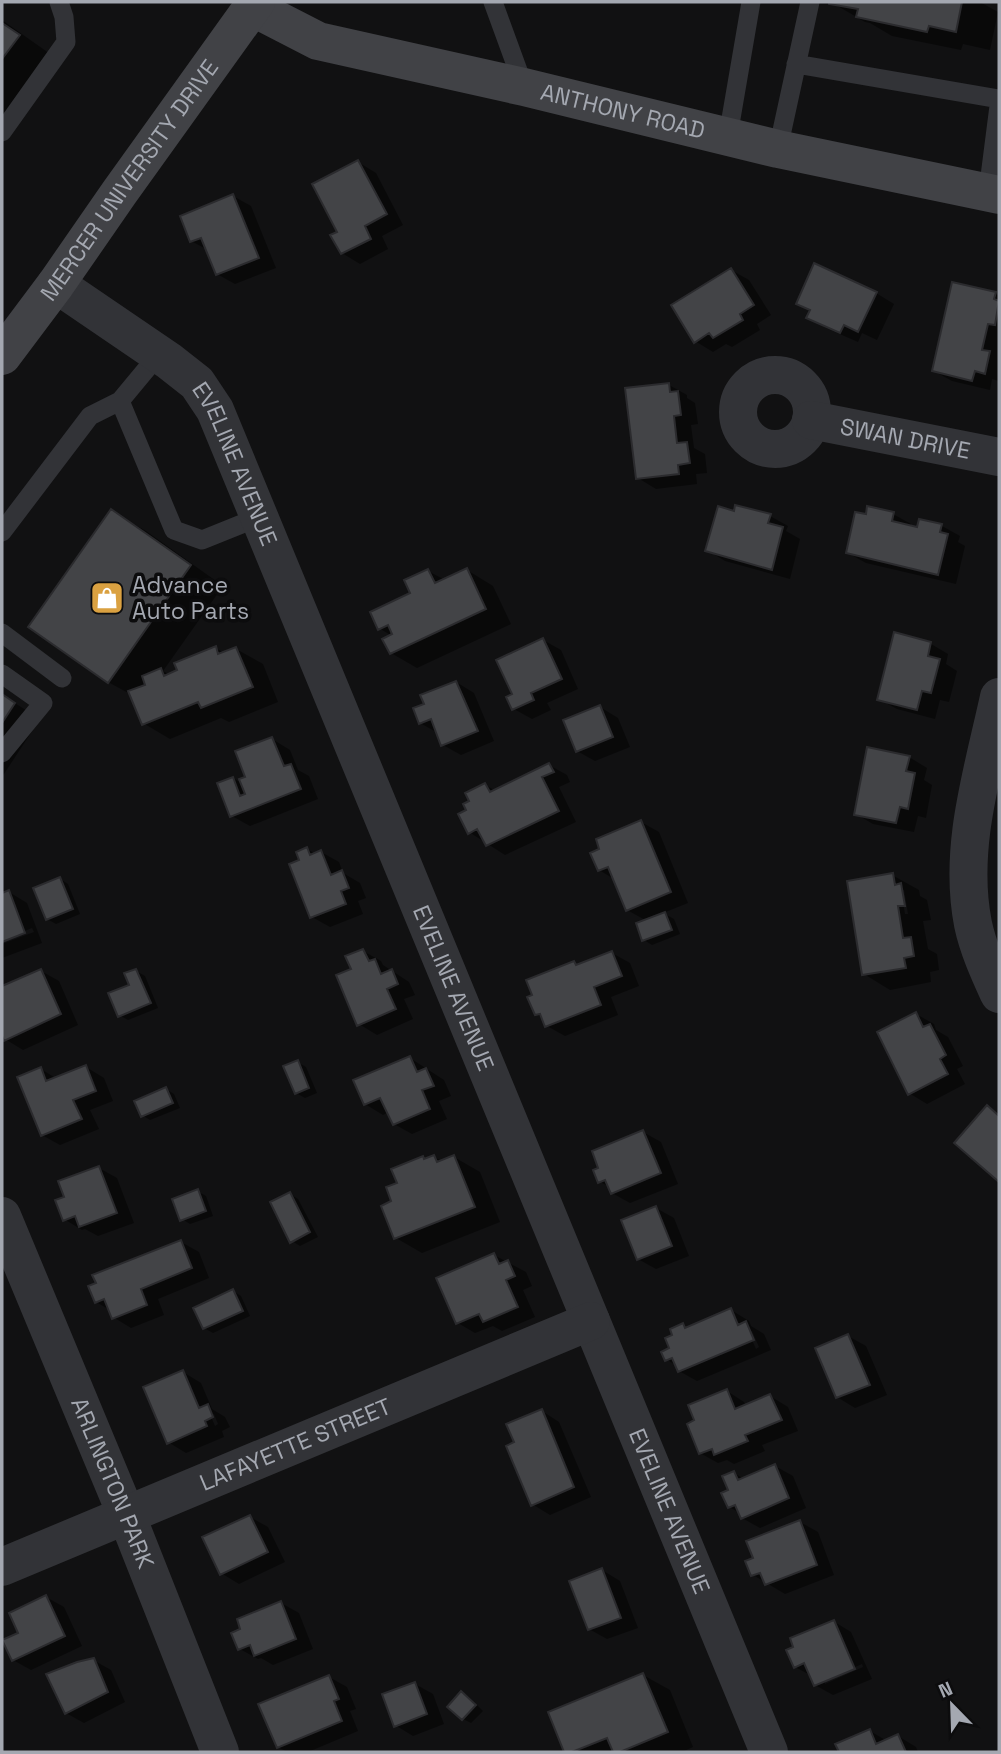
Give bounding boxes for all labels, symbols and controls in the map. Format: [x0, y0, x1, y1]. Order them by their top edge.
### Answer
street label: MERCER UNIVERSITY DRIVE [33, 54, 225, 307]
street label: ANTHONY ROAD [538, 77, 708, 146]
street label: EVELINE AVENUE [185, 376, 284, 550]
street label: SWAN DRIVE [838, 411, 973, 466]
place label: Advance Auto Parts [132, 570, 249, 626]
shop icon: Advance Auto Parts [88, 579, 126, 617]
street label: EVELINE AVENUE [406, 901, 501, 1075]
street label: LAFAYETTE STREET [195, 1391, 396, 1498]
street label: ARLINGTON PARK [64, 1393, 161, 1573]
street label: EVELINE AVENUE [622, 1424, 717, 1598]
north arrow [917, 1670, 987, 1740]
text: N [935, 1676, 956, 1704]

